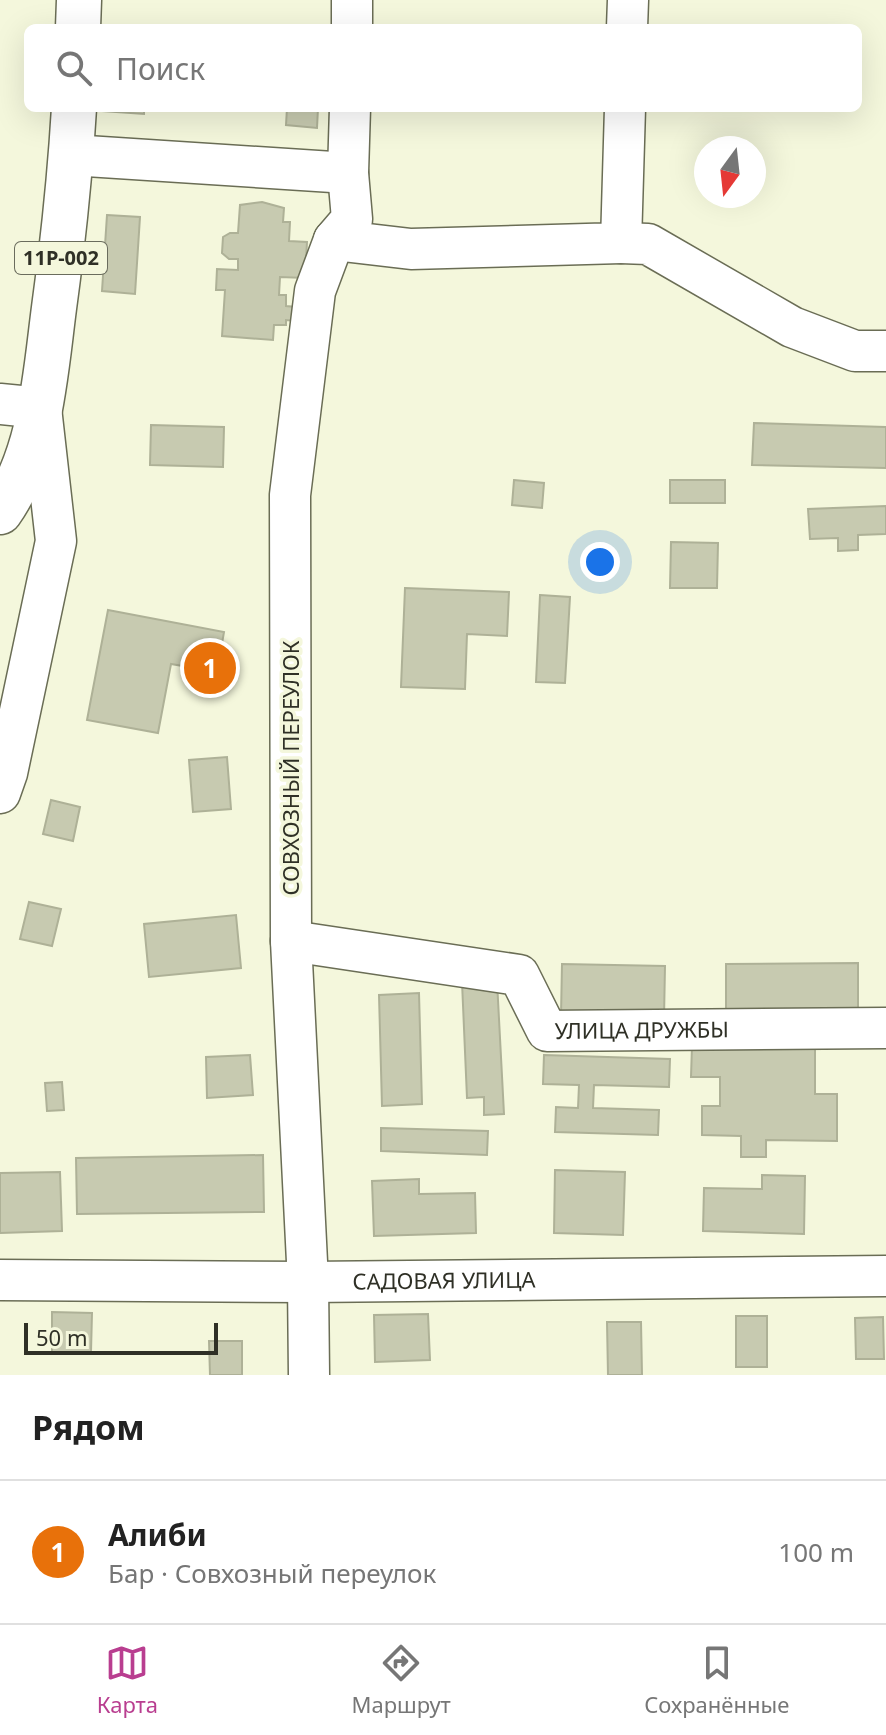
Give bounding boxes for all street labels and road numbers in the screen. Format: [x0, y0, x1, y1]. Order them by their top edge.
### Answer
road number: 11Р-002 [15, 242, 107, 274]
street label: СОВХОЗНЫЙ ПЕРЕУЛОК [275, 640, 305, 896]
street label: УЛИЦА ДРУЖБЫ [555, 1013, 729, 1045]
street label: САДОВАЯ УЛИЦА [352, 1264, 537, 1296]

